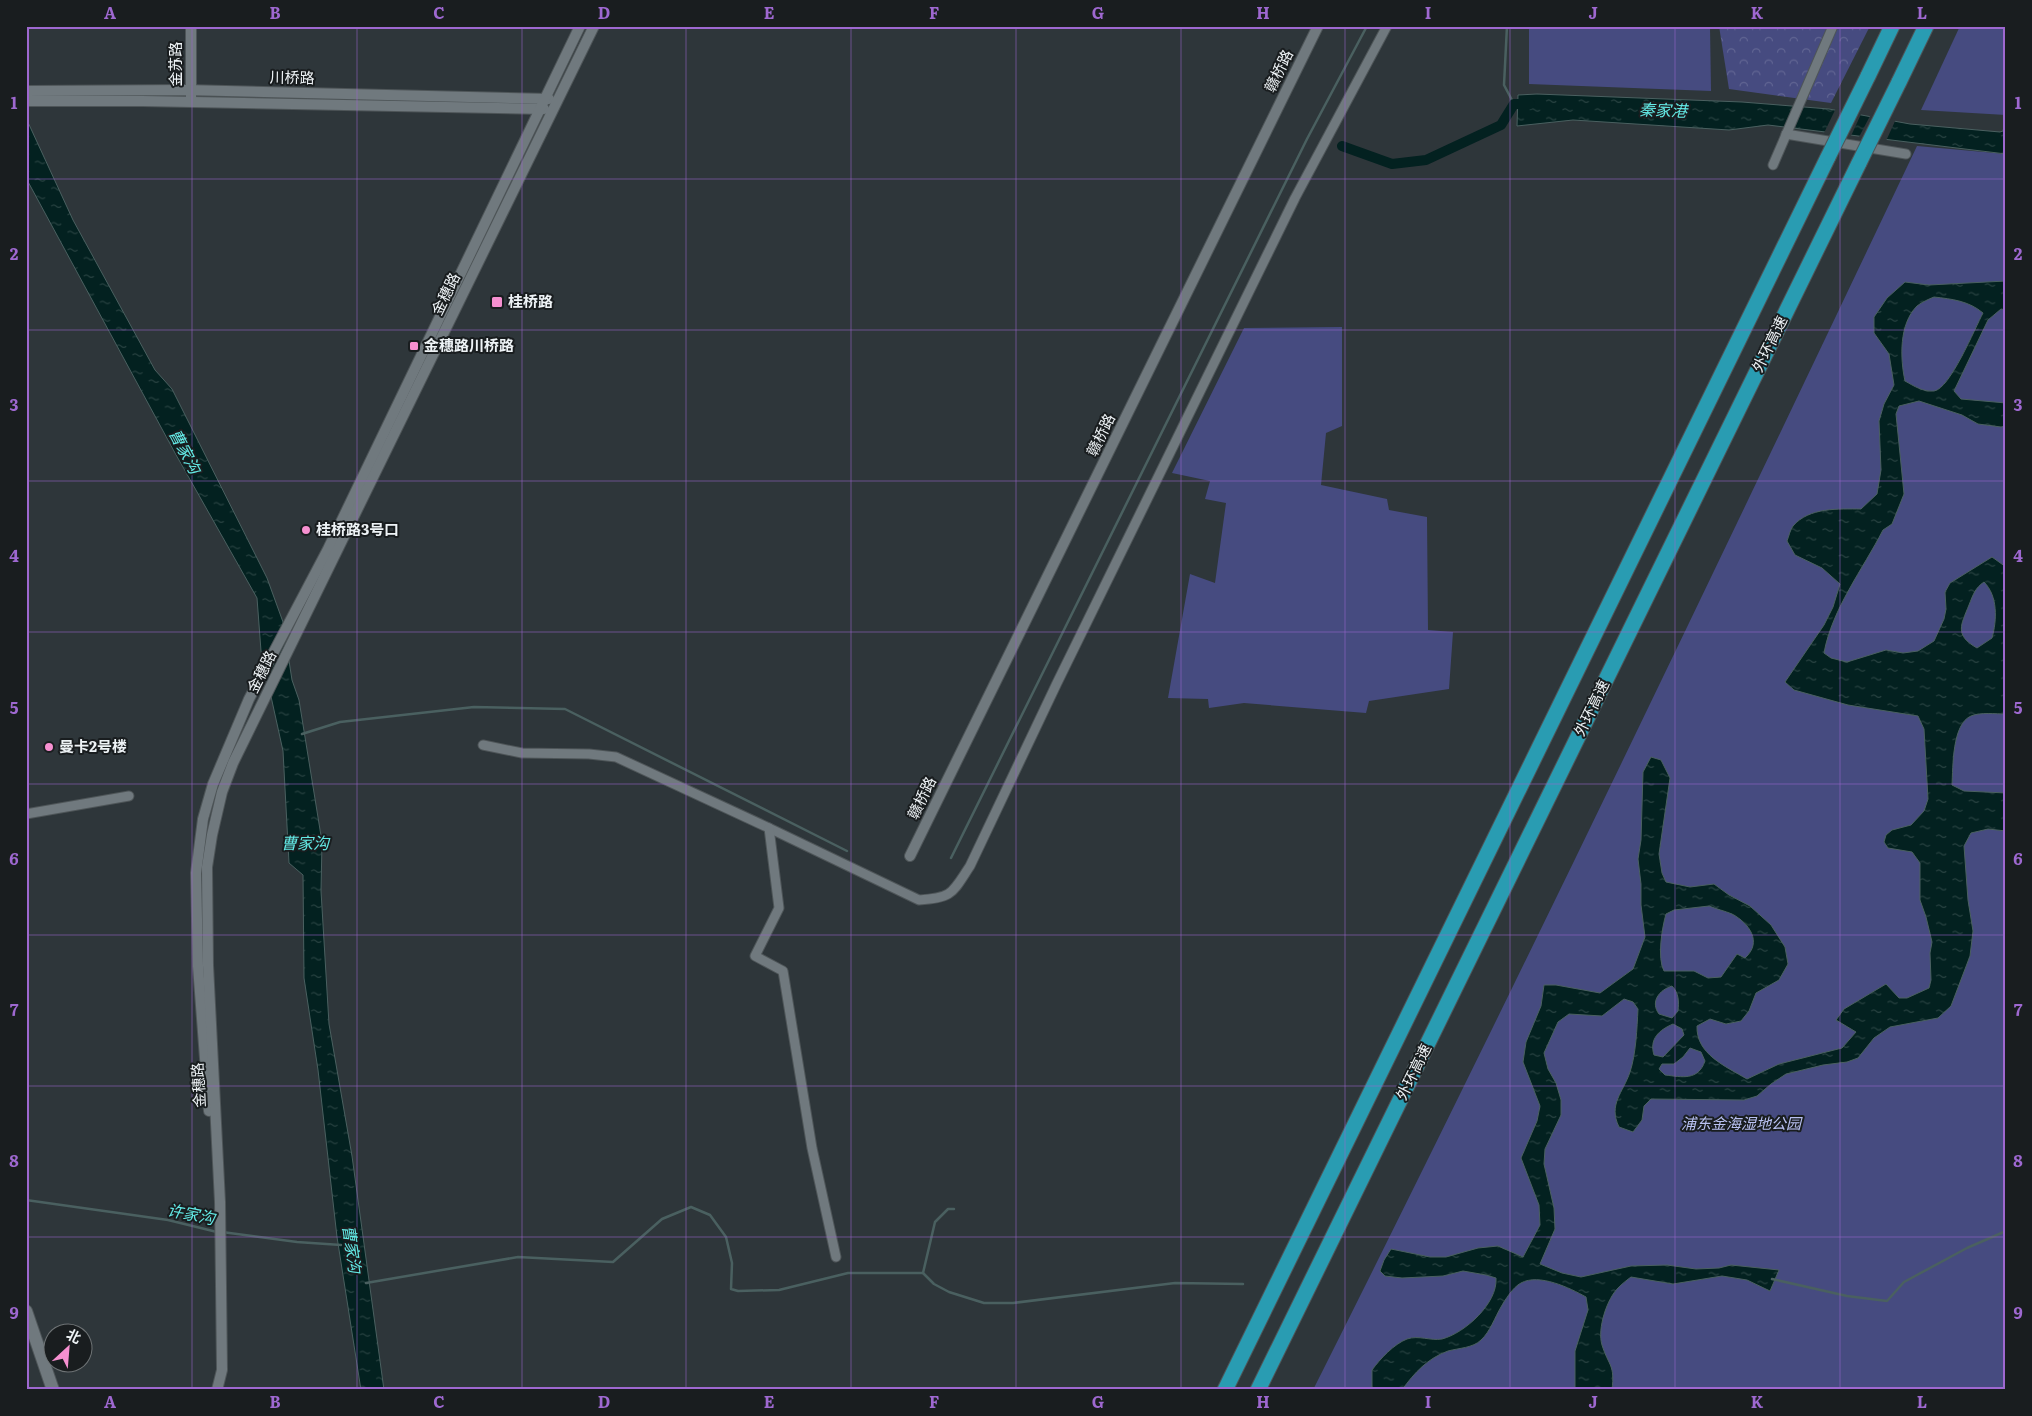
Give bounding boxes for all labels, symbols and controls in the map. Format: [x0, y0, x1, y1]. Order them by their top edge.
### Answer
text: A [104, 0, 116, 24]
text: B [269, 0, 281, 24]
text: C [433, 0, 445, 24]
text: D [598, 0, 610, 24]
text: E [764, 0, 775, 24]
text: F [929, 0, 939, 24]
text: G [1092, 0, 1104, 24]
text: H [1256, 0, 1270, 24]
text: I [1425, 0, 1431, 24]
text: J [1588, 0, 1598, 24]
text: K [1751, 0, 1764, 24]
text: L [1917, 0, 1927, 24]
street label: 金苏路 [163, 41, 186, 87]
street label: 赣桥路 [1257, 45, 1298, 96]
street label: 川桥路 [269, 65, 315, 88]
text: 1 [11, 90, 18, 114]
text: 1 [2015, 90, 2022, 114]
water label: 秦家港 [1639, 96, 1689, 122]
text: 2 [10, 241, 19, 265]
text: 2 [2014, 241, 2023, 265]
street label: 金穗路 [424, 268, 465, 319]
place label: 桂桥路 [508, 289, 553, 312]
marker: 桂桥路 [490, 295, 504, 309]
street label: 外环高速 [1745, 311, 1792, 375]
place label: 金穗路川桥路 [424, 333, 514, 356]
marker: 金穗路川桥路 [408, 340, 420, 352]
text: 3 [10, 392, 19, 416]
text: 3 [2014, 392, 2023, 416]
street label: 赣桥路 [1079, 409, 1120, 460]
water label: 曹家沟 [164, 424, 209, 479]
place label: 桂桥路3号口 [316, 517, 399, 540]
marker: 桂桥路3号口 [300, 524, 312, 536]
text: 4 [9, 543, 19, 567]
text: 4 [2013, 543, 2023, 567]
street label: 金穗路 [240, 646, 281, 697]
street label: 外环高速 [1567, 675, 1614, 739]
text: 5 [10, 695, 19, 719]
text: 5 [2014, 695, 2023, 719]
place label: 曼卡2号楼 [59, 734, 127, 757]
marker: 曼卡2号楼 [43, 741, 55, 753]
street label: 赣桥路 [900, 772, 941, 823]
water label: 曹家沟 [281, 830, 331, 854]
text: 6 [9, 846, 19, 870]
text: 6 [2013, 846, 2023, 870]
text: 7 [10, 997, 19, 1021]
text: 7 [2014, 997, 2023, 1021]
street label: 外环高速 [1389, 1039, 1436, 1103]
street label: 金穗路 [185, 1062, 210, 1108]
park label: 浦东金海湿地公园 [1681, 1111, 1803, 1134]
text: 8 [9, 1148, 19, 1172]
text: 8 [2013, 1148, 2023, 1172]
water label: 许家沟 [165, 1197, 219, 1230]
water label: 曹家沟 [338, 1223, 368, 1276]
text: 9 [9, 1300, 19, 1324]
text: 9 [2013, 1300, 2023, 1324]
text: 北 [63, 1323, 85, 1347]
north arrow [42, 1324, 92, 1374]
text: A [104, 1389, 116, 1413]
text: B [269, 1389, 281, 1413]
text: C [433, 1389, 445, 1413]
text: D [598, 1389, 610, 1413]
text: E [764, 1389, 775, 1413]
text: F [929, 1389, 939, 1413]
text: G [1092, 1389, 1104, 1413]
text: H [1256, 1389, 1270, 1413]
text: I [1425, 1389, 1431, 1413]
text: J [1588, 1389, 1598, 1413]
text: K [1751, 1389, 1764, 1413]
text: L [1917, 1389, 1927, 1413]

